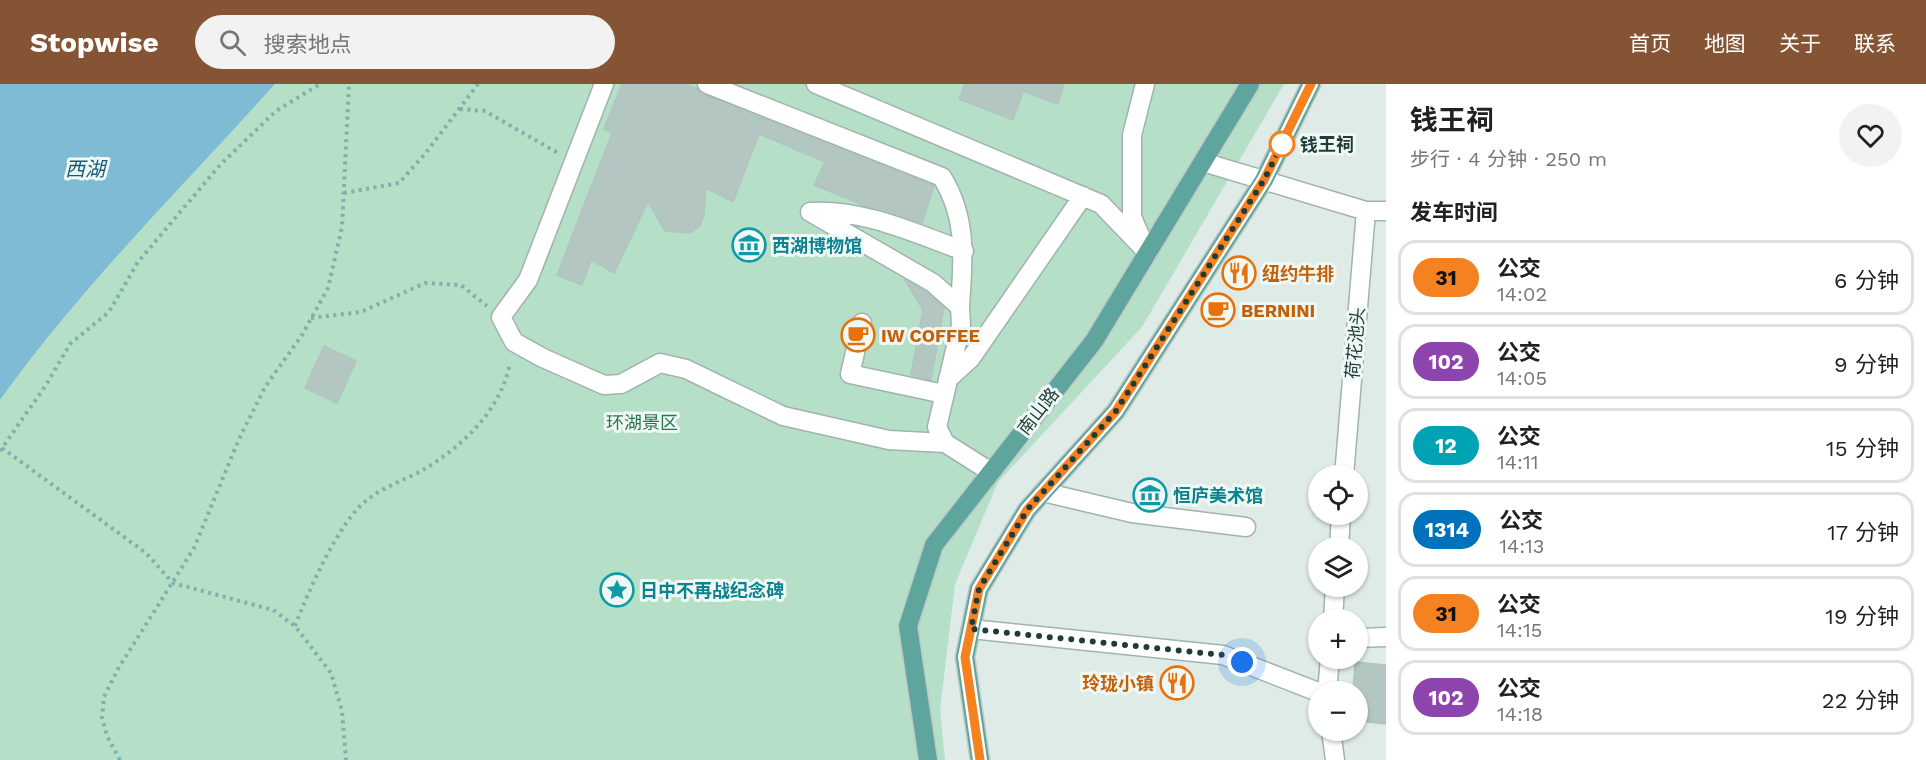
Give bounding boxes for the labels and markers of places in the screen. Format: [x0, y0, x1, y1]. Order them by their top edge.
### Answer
marker: 钱王祠 [1269, 131, 1295, 157]
place label: 钱王祠 [1300, 134, 1354, 155]
museum icon: 西湖博物馆 [731, 227, 767, 263]
place label: 西湖博物馆 [772, 235, 862, 256]
restaurant icon: 纽约牛排 [1221, 255, 1257, 291]
place label: 纽约牛排 [1262, 263, 1334, 284]
cafe icon: BERNINI [1200, 292, 1236, 328]
place label: BERNINI [1241, 300, 1315, 321]
cafe icon: IW COFFEE [840, 317, 876, 353]
place label: IW COFFEE [881, 325, 980, 346]
museum icon: 恒庐美术馆 [1132, 477, 1168, 513]
place label: 恒庐美术馆 [1173, 485, 1263, 506]
place icon: 日中不再战纪念碑 [599, 572, 635, 608]
place label: 日中不再战纪念碑 [640, 580, 784, 601]
restaurant icon: 玲珑小镇 [1159, 665, 1195, 701]
place label: 玲珑小镇 [1082, 673, 1154, 694]

